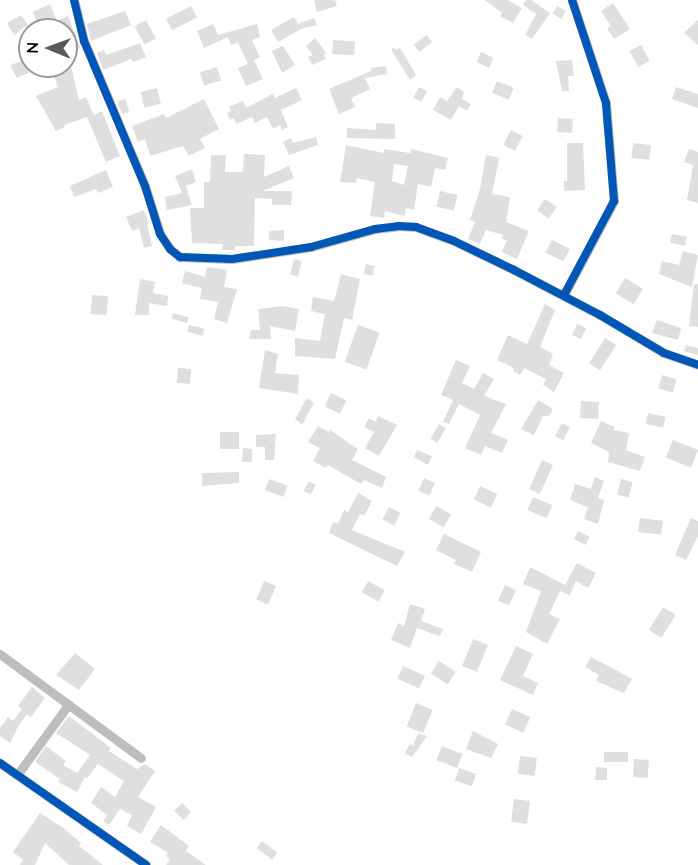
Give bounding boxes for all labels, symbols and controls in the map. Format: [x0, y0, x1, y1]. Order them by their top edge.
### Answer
north arrow [18, 18, 78, 78]
text: N [22, 42, 42, 54]

